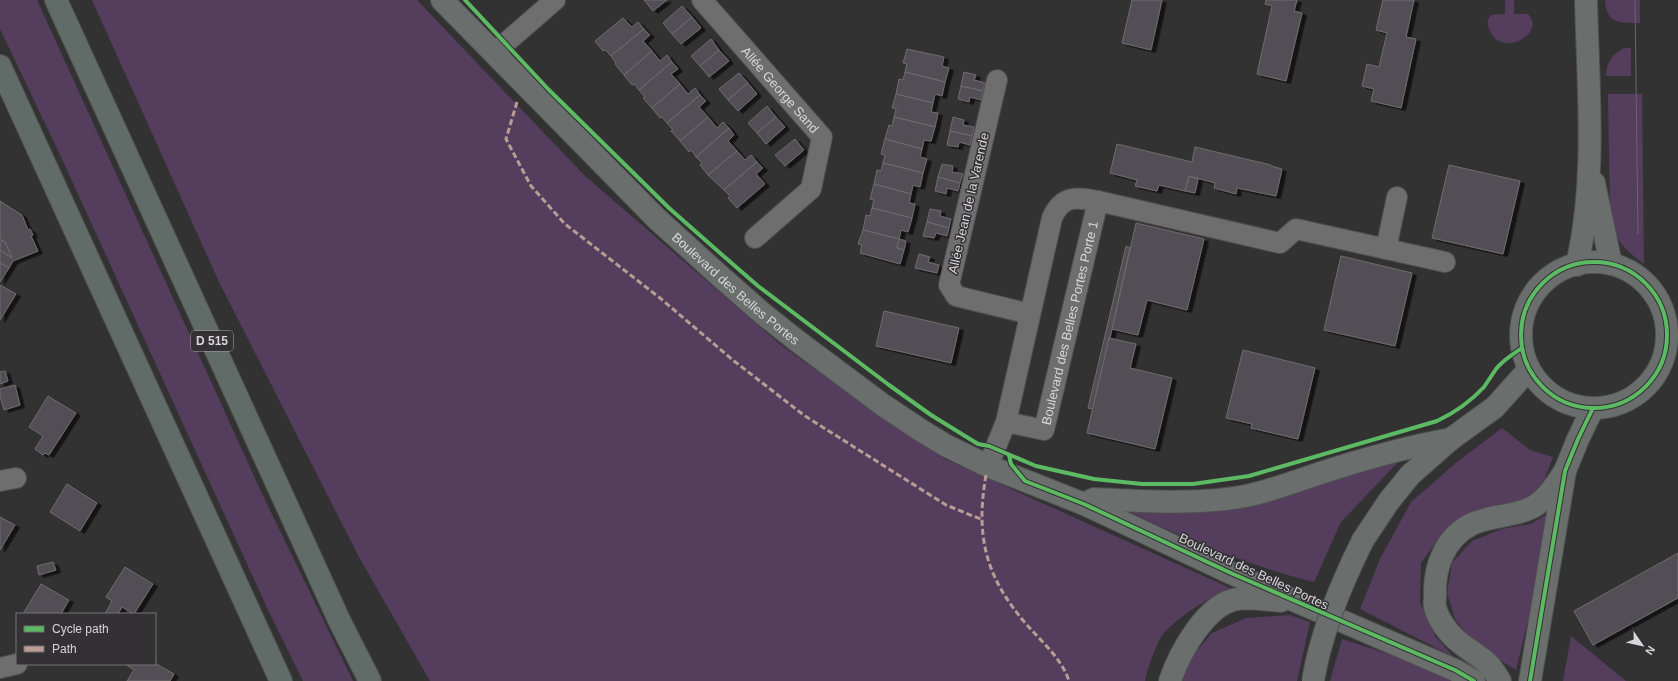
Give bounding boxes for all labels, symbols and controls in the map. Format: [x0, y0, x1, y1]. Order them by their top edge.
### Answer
street label: Allée George Sand [738, 44, 822, 136]
street label: Allée Jean de la Varende [945, 131, 992, 275]
street label: Boulevard des Belles Portes Porte 1 [1038, 219, 1101, 426]
street label: Boulevard des Belles Portes [669, 230, 803, 348]
road number: D 515 [191, 331, 233, 351]
street label: Boulevard des Belles Portes [1177, 530, 1331, 613]
legend [16, 613, 156, 665]
text: Cycle path [52, 622, 109, 636]
north arrow [1622, 625, 1662, 665]
text: Path [52, 642, 77, 656]
text: N [1643, 644, 1657, 657]

